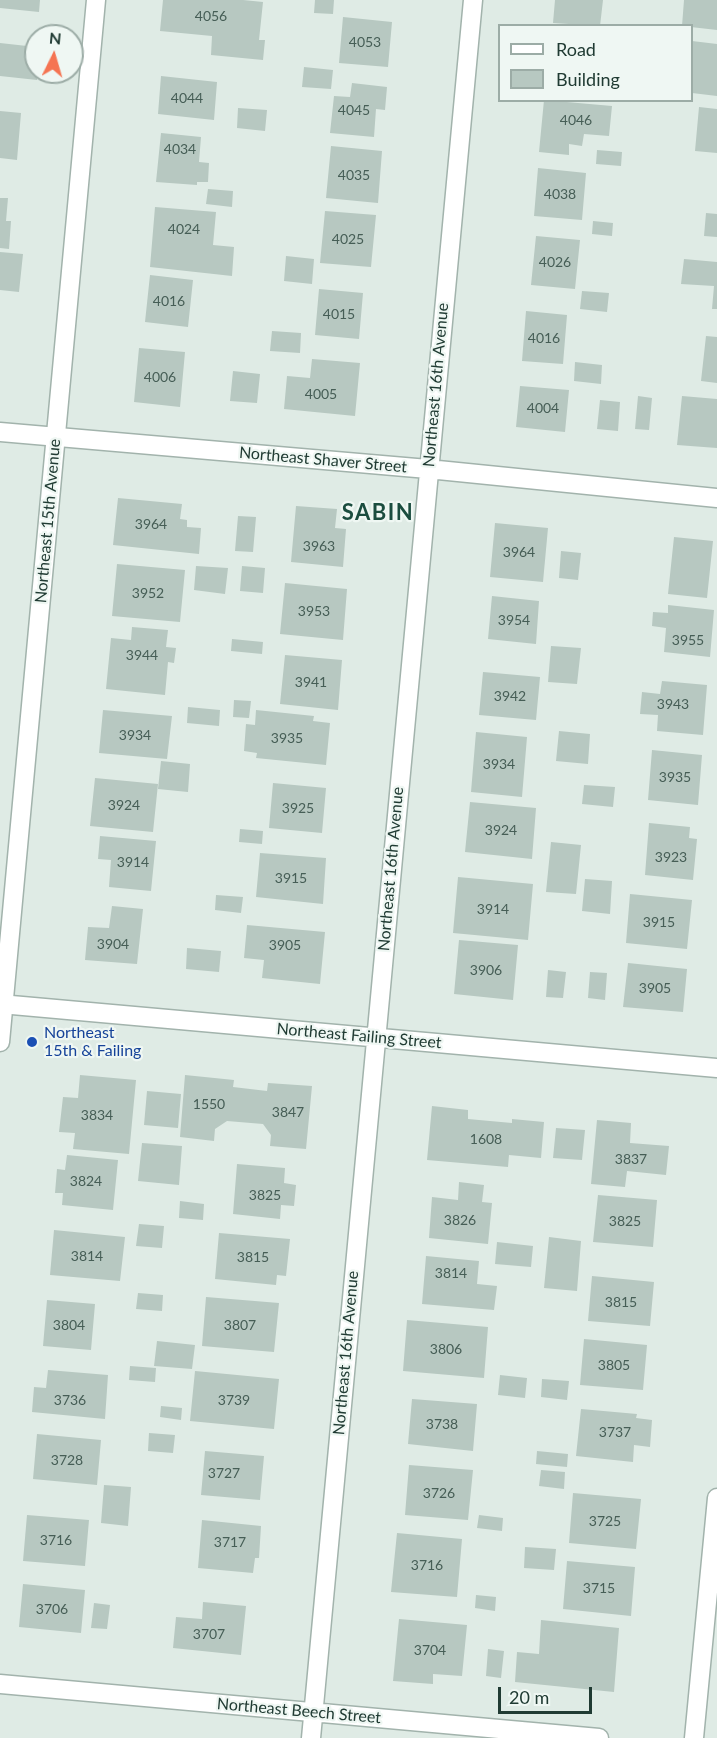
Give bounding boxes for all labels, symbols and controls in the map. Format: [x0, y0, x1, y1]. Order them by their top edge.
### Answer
house number: 4056 [195, 8, 227, 24]
north arrow [24, 24, 84, 84]
legend [498, 24, 693, 102]
text: N [48, 28, 62, 48]
house number: 4053 [349, 34, 381, 50]
text: Road [556, 38, 596, 60]
text: Building [556, 68, 620, 90]
house number: 4044 [171, 90, 203, 106]
house number: 4045 [338, 102, 370, 118]
house number: 4046 [560, 112, 592, 128]
house number: 4034 [164, 141, 196, 157]
house number: 4035 [338, 167, 370, 183]
house number: 4038 [544, 186, 576, 202]
house number: 4024 [168, 221, 200, 237]
house number: 4025 [332, 231, 364, 247]
house number: 4026 [539, 254, 571, 270]
house number: 4016 [153, 293, 185, 309]
street label: Northeast 16th Avenue [419, 302, 453, 468]
house number: 4015 [323, 306, 355, 322]
house number: 4016 [528, 330, 560, 346]
house number: 4006 [144, 369, 176, 385]
house number: 4005 [305, 386, 337, 402]
house number: 4004 [527, 400, 559, 416]
street label: Northeast 15th Avenue [31, 438, 65, 604]
street label: Northeast Shaver Street [238, 443, 408, 477]
district label: SABIN [342, 500, 414, 526]
house number: 3964 [135, 516, 167, 532]
house number: 3963 [303, 538, 335, 554]
house number: 3964 [503, 544, 535, 560]
house number: 3952 [132, 585, 164, 601]
house number: 3953 [298, 603, 330, 619]
house number: 3954 [498, 612, 530, 628]
house number: 3955 [672, 632, 704, 648]
house number: 3944 [126, 647, 158, 663]
house number: 3941 [295, 674, 327, 690]
house number: 3942 [494, 688, 526, 704]
house number: 3943 [657, 696, 689, 712]
house number: 3934 [119, 727, 151, 743]
house number: 3935 [271, 730, 303, 746]
house number: 3934 [483, 756, 515, 772]
house number: 3935 [659, 769, 691, 785]
street label: Northeast 16th Avenue [374, 786, 408, 952]
house number: 3924 [108, 797, 140, 813]
house number: 3925 [282, 800, 314, 816]
house number: 3924 [485, 822, 517, 838]
house number: 3923 [655, 849, 687, 865]
house number: 3914 [117, 854, 149, 870]
house number: 3915 [275, 870, 307, 886]
house number: 3914 [477, 901, 509, 917]
house number: 3915 [643, 914, 675, 930]
house number: 3904 [97, 936, 129, 952]
house number: 3905 [269, 937, 301, 953]
house number: 3906 [470, 962, 502, 978]
house number: 3905 [639, 980, 671, 996]
street label: Northeast Failing Street [276, 1019, 442, 1053]
place label: Northeast 15th & Failing [44, 1023, 141, 1061]
marker: Northeast 15th & Failing [25, 1035, 39, 1049]
house number: 1550 [193, 1096, 225, 1112]
house number: 3847 [272, 1104, 304, 1120]
house number: 3834 [81, 1107, 113, 1123]
house number: 1608 [470, 1131, 502, 1147]
house number: 3837 [615, 1151, 647, 1167]
house number: 3824 [70, 1173, 102, 1189]
house number: 3825 [249, 1187, 281, 1203]
house number: 3826 [444, 1212, 476, 1228]
house number: 3825 [609, 1213, 641, 1229]
house number: 3814 [71, 1248, 103, 1264]
house number: 3815 [237, 1249, 269, 1265]
house number: 3814 [435, 1265, 467, 1281]
street label: Northeast 16th Avenue [329, 1270, 363, 1436]
house number: 3815 [605, 1294, 637, 1310]
house number: 3804 [53, 1317, 85, 1333]
house number: 3807 [224, 1317, 256, 1333]
house number: 3806 [430, 1341, 462, 1357]
house number: 3805 [598, 1357, 630, 1373]
house number: 3736 [54, 1392, 86, 1408]
house number: 3739 [218, 1392, 250, 1408]
house number: 3738 [426, 1416, 458, 1432]
house number: 3737 [599, 1424, 631, 1440]
house number: 3728 [51, 1452, 83, 1468]
house number: 3727 [208, 1465, 240, 1481]
house number: 3726 [423, 1485, 455, 1501]
house number: 3725 [589, 1513, 621, 1529]
house number: 3716 [40, 1532, 72, 1548]
house number: 3717 [214, 1534, 246, 1550]
house number: 3716 [411, 1557, 443, 1573]
house number: 3715 [583, 1580, 615, 1596]
house number: 3706 [36, 1601, 68, 1617]
house number: 3707 [193, 1626, 225, 1642]
house number: 3704 [414, 1642, 446, 1658]
scale bar [501, 1675, 596, 1713]
text: 20 m [509, 1686, 549, 1708]
street label: Northeast Beech Street [216, 1694, 382, 1728]

